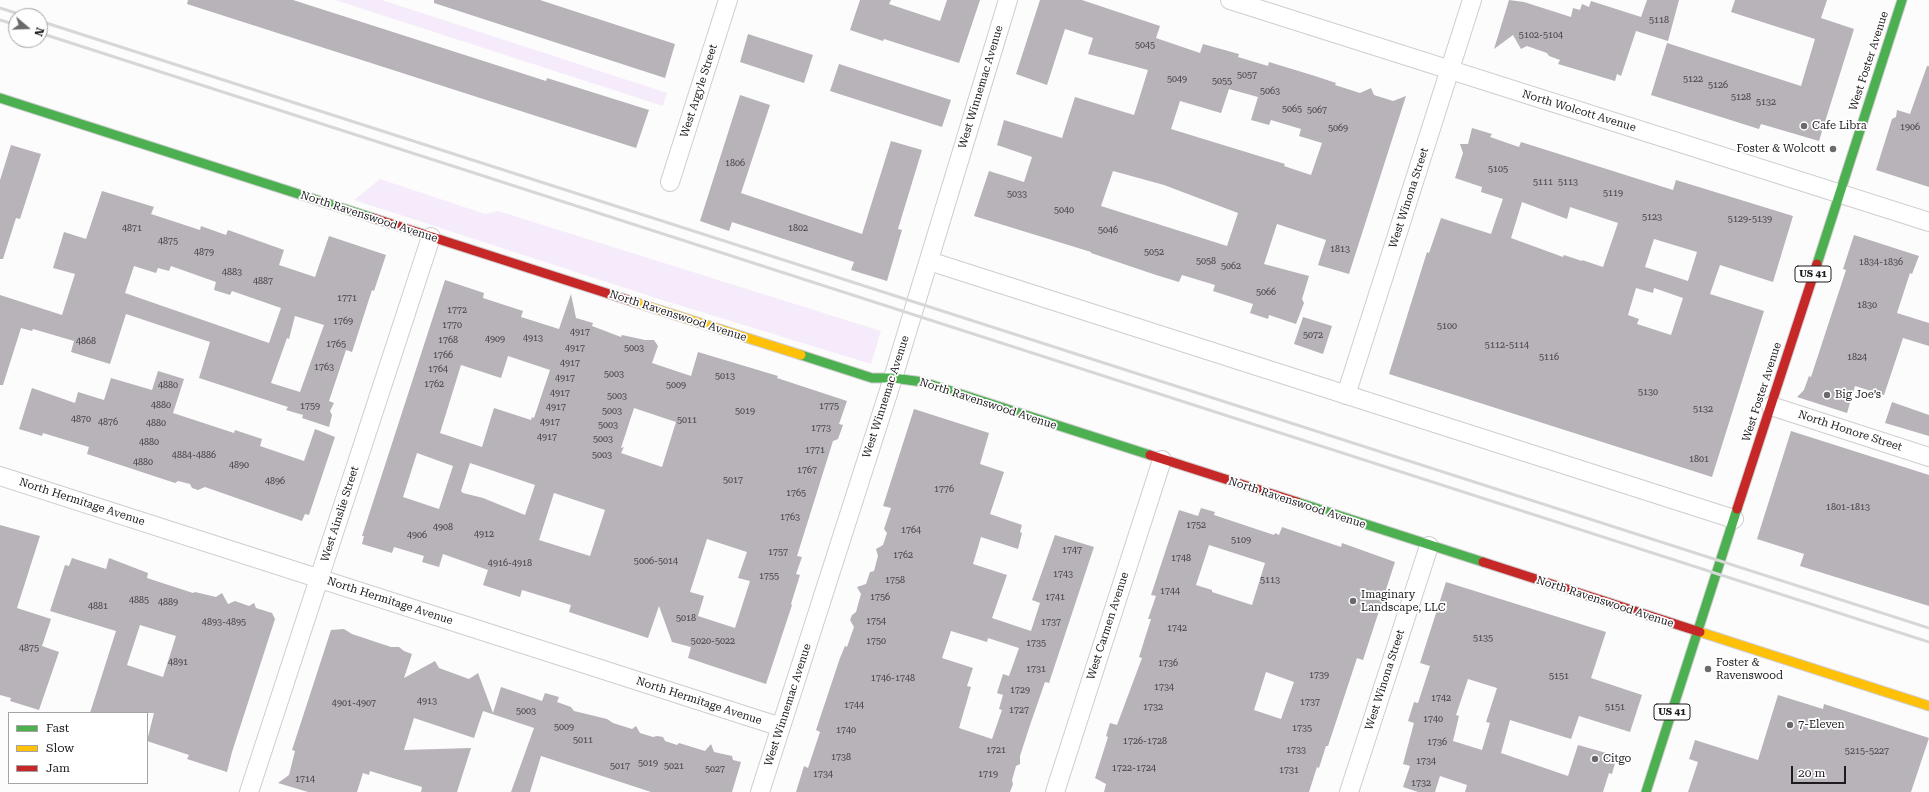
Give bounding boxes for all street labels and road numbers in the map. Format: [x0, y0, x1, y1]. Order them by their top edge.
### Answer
street label: West Foster Avenue [1847, 10, 1891, 112]
street label: West Winnemac Avenue [956, 24, 1006, 150]
street label: West Argyle Street [678, 43, 720, 139]
street label: North Wolcott Avenue [1520, 87, 1638, 135]
street label: West Winona Street [1387, 146, 1431, 250]
street label: North Ravenswood Avenue [299, 189, 439, 245]
road number: US 41 [1795, 266, 1831, 282]
street label: North Ravenswood Avenue [608, 288, 748, 344]
street label: West Winnemac Avenue [860, 334, 912, 460]
street label: West Foster Avenue [1740, 341, 1784, 443]
street label: North Ravenswood Avenue [918, 376, 1058, 432]
street label: North Honore Street [1796, 408, 1904, 454]
street label: West Ainslie Street [318, 465, 362, 563]
street label: North Hermitage Avenue [17, 475, 147, 529]
street label: North Ravenswood Avenue [1227, 475, 1367, 531]
street label: West Carmen Avenue [1084, 570, 1132, 682]
street label: North Hermitage Avenue [325, 574, 455, 628]
street label: North Ravenswood Avenue [1535, 574, 1675, 630]
street label: West Winona Street [1363, 628, 1407, 732]
street label: West Winnemac Avenue [762, 642, 814, 768]
street label: North Hermitage Avenue [634, 674, 764, 728]
road number: US 41 [1654, 704, 1690, 720]

